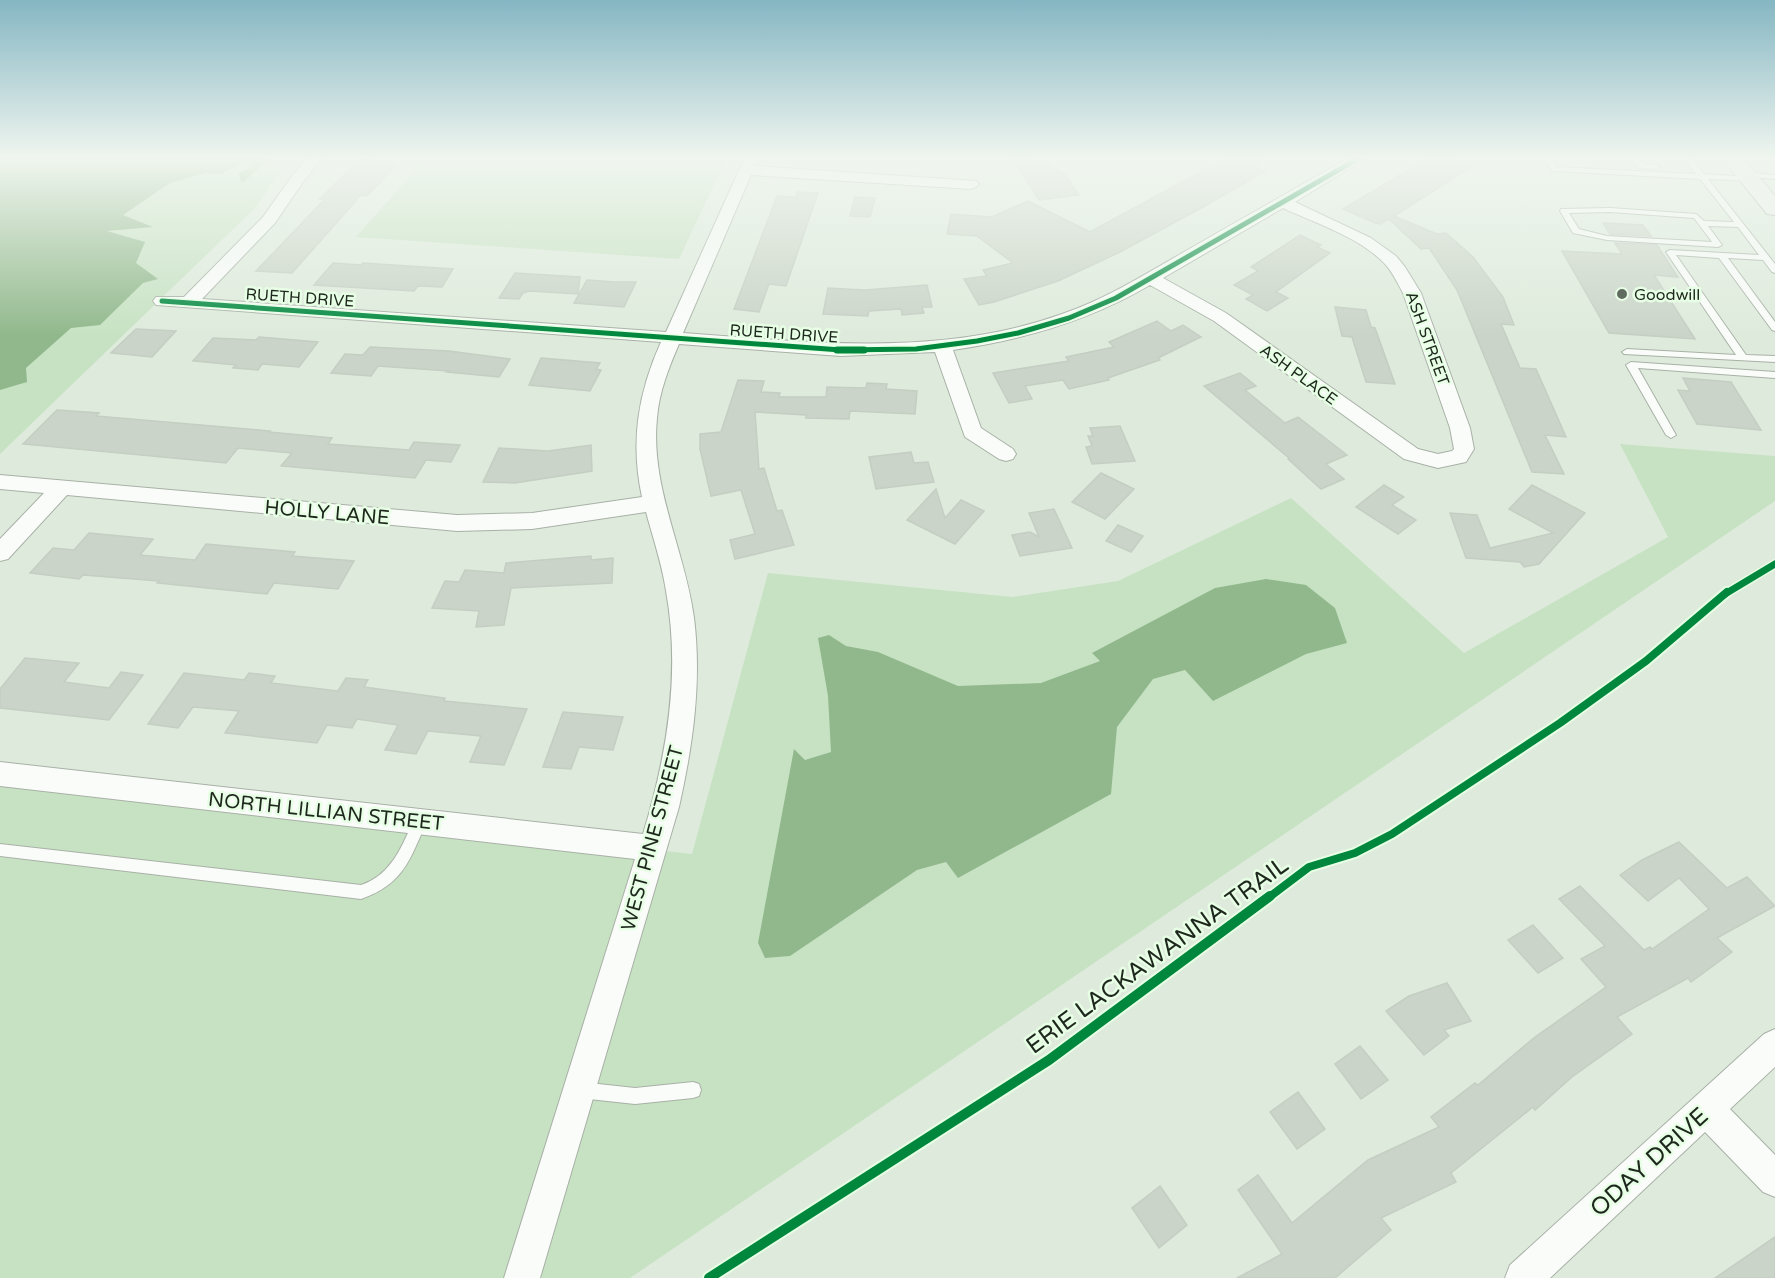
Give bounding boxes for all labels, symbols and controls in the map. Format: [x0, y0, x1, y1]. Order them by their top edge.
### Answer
street label: RUETH DRIVE [245, 284, 355, 312]
place label: Goodwill [1634, 285, 1700, 305]
marker: Goodwill [1615, 287, 1629, 301]
street label: ASH STREET [1401, 289, 1453, 388]
street label: RUETH DRIVE [729, 320, 839, 348]
street label: ASH PLACE [1256, 340, 1341, 410]
street label: HOLLY LANE [263, 496, 390, 530]
street label: WEST PINE STREET [617, 743, 689, 934]
street label: NORTH LILLIAN STREET [207, 788, 445, 836]
street label: ERIE LACKAWANNA TRAIL [1021, 850, 1294, 1060]
street label: ODAY DRIVE [1584, 1102, 1714, 1223]

